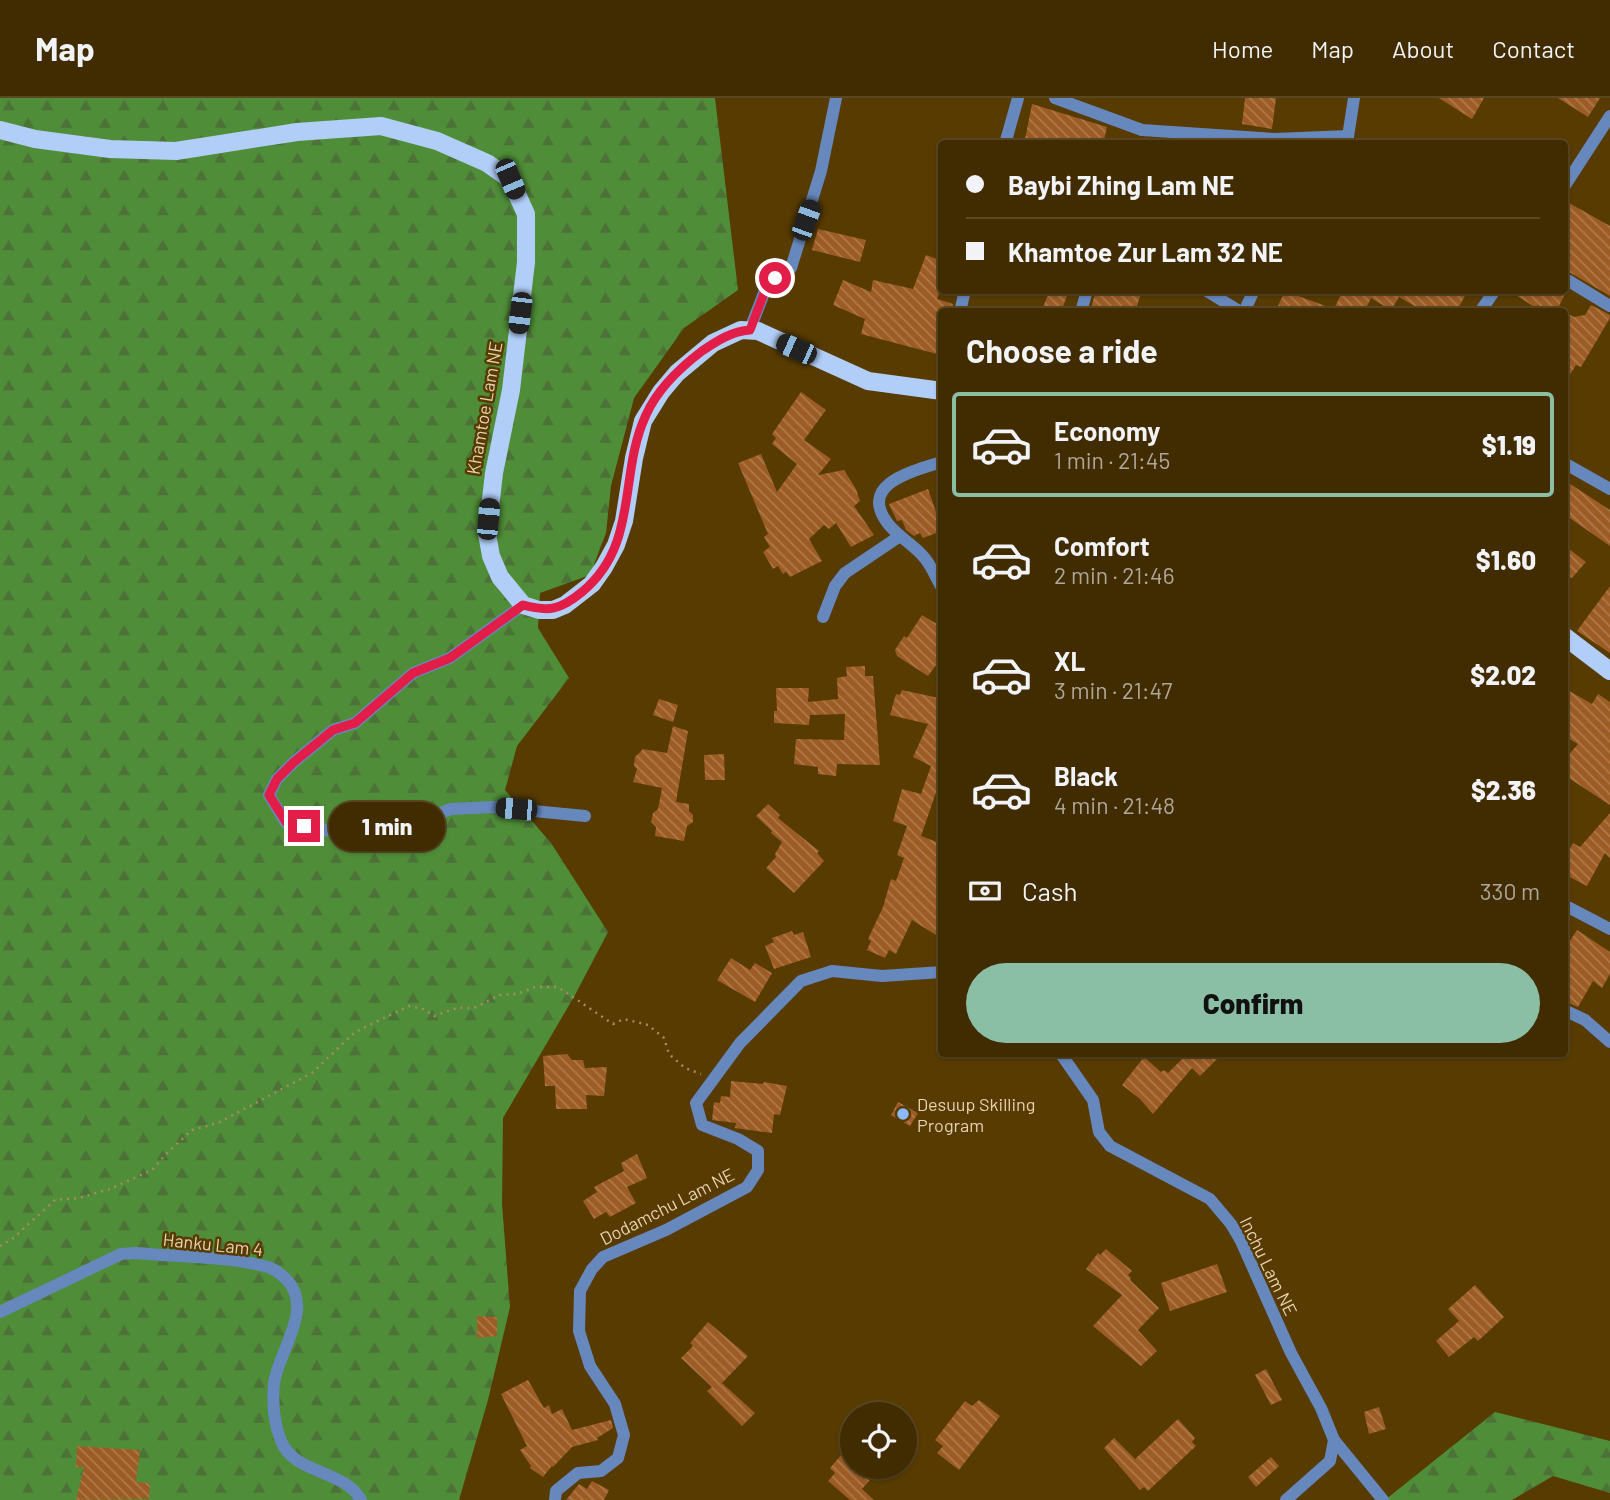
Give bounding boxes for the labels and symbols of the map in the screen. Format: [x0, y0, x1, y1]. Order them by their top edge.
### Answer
car [493, 156, 528, 202]
car [789, 197, 824, 243]
route start [759, 262, 791, 294]
car [508, 291, 533, 335]
car [773, 331, 820, 367]
street label: Khamtoe Lam NE [461, 340, 507, 476]
car [476, 497, 501, 541]
car [495, 797, 538, 821]
callout: 1 min [328, 802, 444, 850]
route end [288, 810, 320, 842]
place label: Desuup Skilling Program [917, 1093, 1035, 1136]
marker: Desuup Skilling Program [895, 1106, 911, 1122]
street label: Dodamchu Lam NE [596, 1163, 738, 1249]
street label: Inchu Lam NE [1236, 1213, 1302, 1319]
street label: Hanku Lam 4 [162, 1228, 264, 1260]

